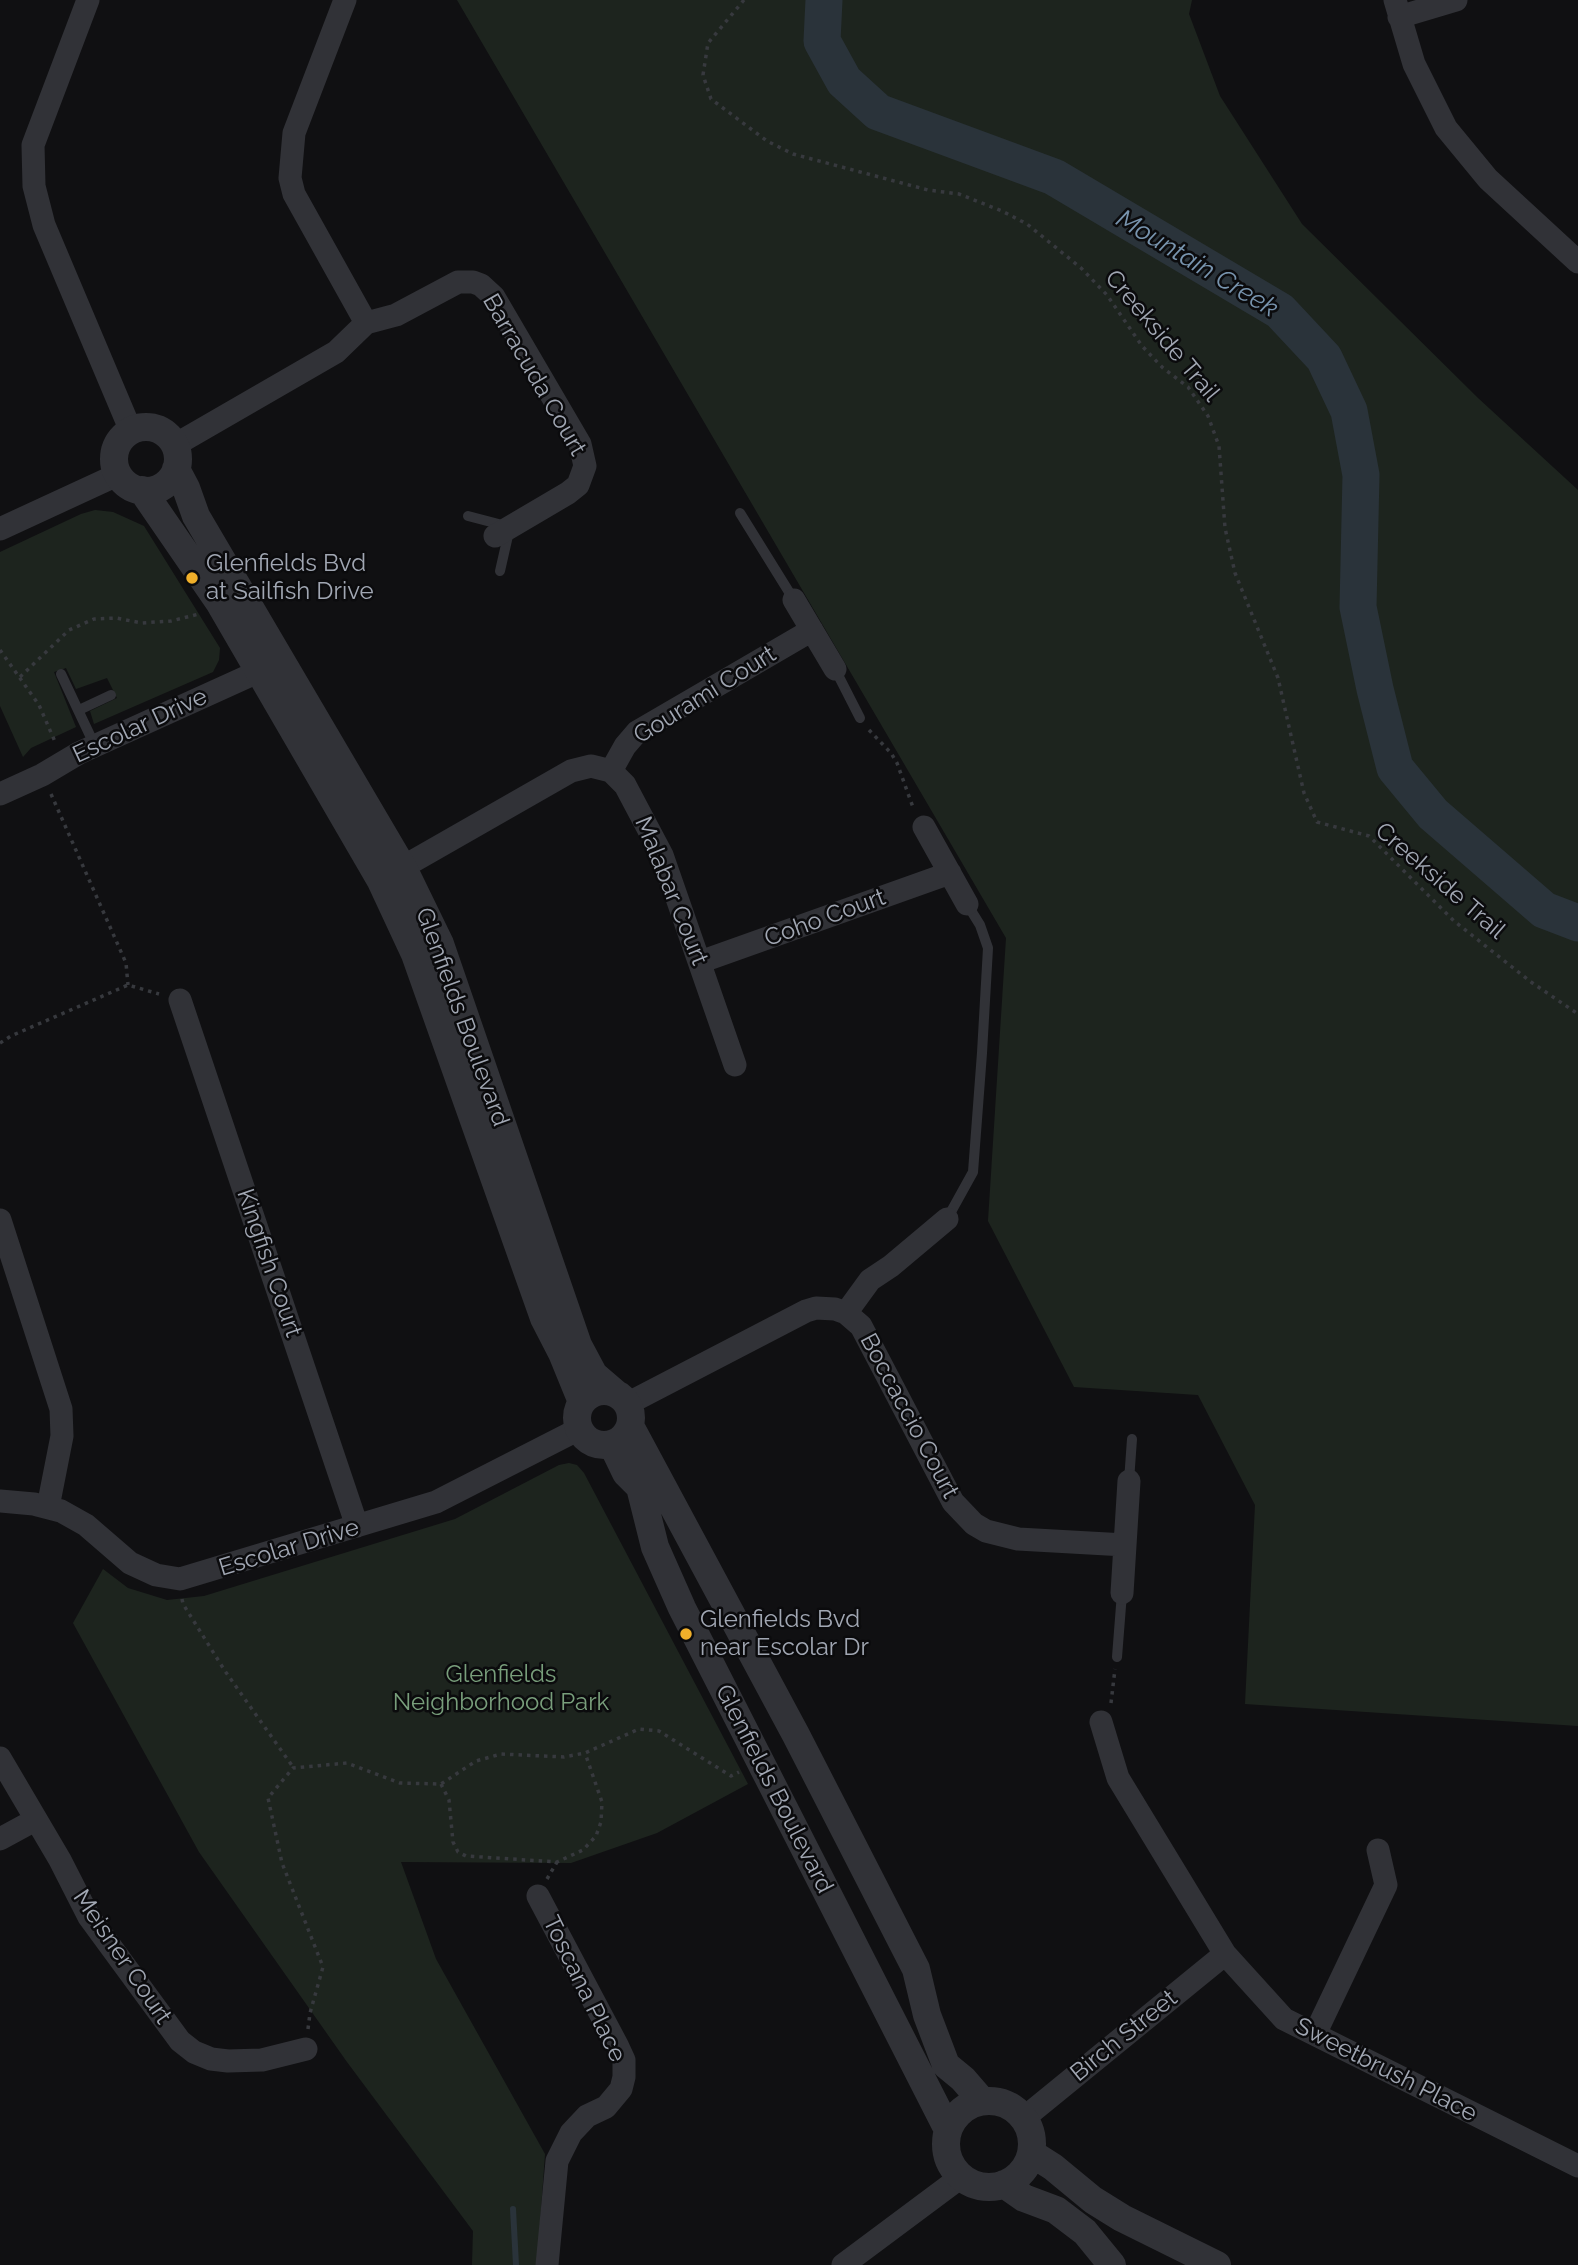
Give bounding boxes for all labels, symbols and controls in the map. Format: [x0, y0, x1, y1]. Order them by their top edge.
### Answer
water label: Mountain Creek [1110, 203, 1284, 325]
street label: Creekside Trail [1099, 264, 1225, 408]
street label: Barracuda Court [476, 289, 592, 461]
place label: Glenfields Bvd at Sailfish Drive [206, 550, 374, 606]
marker: Glenfields Bvd at Sailfish Drive [184, 570, 200, 586]
street label: Gourami Court [629, 640, 781, 750]
street label: Escolar Drive [68, 682, 212, 770]
street label: Malabar Court [628, 813, 714, 969]
street label: Creekside Trail [1369, 817, 1511, 945]
street label: Coho Court [761, 883, 889, 953]
street label: Glenfields Boulevard [409, 904, 515, 1130]
street label: Kingfish Court [230, 1185, 308, 1341]
street label: Boccaccio Court [853, 1328, 965, 1504]
street label: Escolar Drive [215, 1513, 363, 1583]
place label: Glenfields Bvd near Escolar Dr [700, 1606, 869, 1662]
marker: Glenfields Bvd near Escolar Dr [678, 1626, 694, 1642]
park label: Glenfields Neighborhood Park [393, 1661, 609, 1717]
street label: Glenfields Boulevard [709, 1680, 839, 1898]
street label: Meisner Court [66, 1884, 178, 2030]
street label: Toscana Place [536, 1911, 632, 2067]
street label: Birch Street [1065, 1984, 1183, 2088]
street label: Sweetbrush Place [1290, 2012, 1482, 2128]

